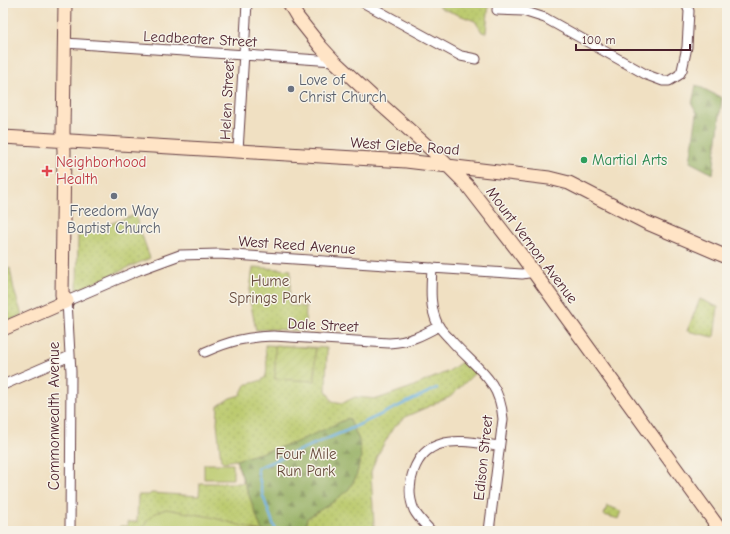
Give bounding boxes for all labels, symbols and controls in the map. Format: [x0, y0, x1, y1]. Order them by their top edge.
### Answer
scale bar [576, 26, 690, 52]
street label: Leadbeater Street [143, 27, 258, 51]
text: 100 m [582, 33, 615, 47]
street label: Helen Street [216, 59, 238, 140]
place label: Love of Christ Church [299, 71, 387, 106]
marker: Love of Christ Church [286, 84, 296, 94]
street label: West Glebe Road [350, 133, 460, 159]
place label: Martial Arts [592, 151, 667, 169]
place label: Neighborhood Health [56, 153, 147, 188]
marker: Martial Arts [579, 155, 589, 165]
marker: Neighborhood Health [41, 165, 53, 177]
street label: Mount Vernon Avenue [482, 183, 582, 307]
marker: Freedom Way Baptist Church [109, 191, 119, 201]
place label: Freedom Way Baptist Church [67, 202, 161, 237]
street label: West Reed Avenue [238, 232, 357, 258]
park label: Hume Springs Park [229, 272, 312, 307]
street label: Dale Street [287, 314, 359, 336]
street label: Commonwealth Avenue [45, 341, 63, 490]
street label: Edison Street [470, 414, 496, 501]
park label: Four Mile Run Park [275, 445, 337, 480]

